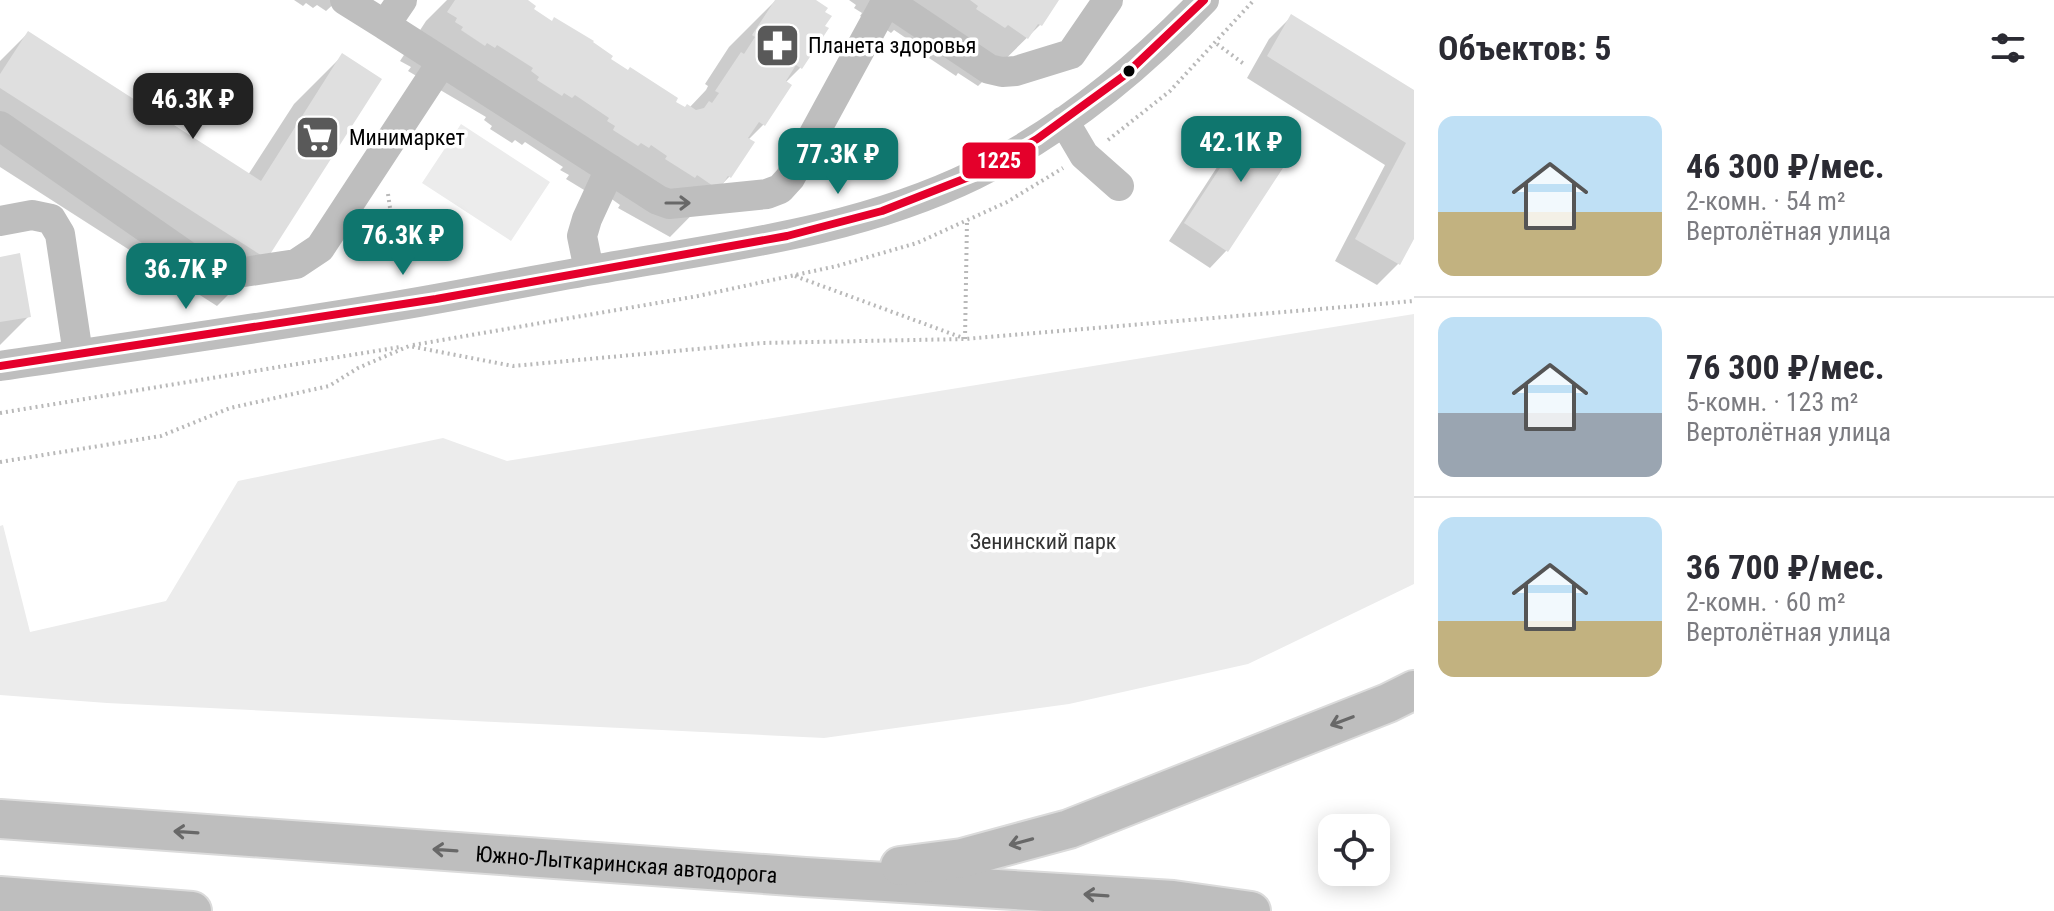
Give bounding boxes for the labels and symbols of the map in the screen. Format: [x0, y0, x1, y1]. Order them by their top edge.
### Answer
pharmacy icon: Планета здоровья [753, 21, 801, 69]
place label: Планета здоровья [808, 33, 976, 58]
unlabelled marker [1121, 63, 1137, 79]
pin: 46.3K ₽ [119, 73, 267, 141]
supermarket icon: Минимаркет [294, 113, 342, 161]
pin: 42.1K ₽ [1167, 116, 1315, 184]
place label: Минимаркет [349, 125, 465, 150]
pin: 77.3K ₽ [764, 128, 912, 196]
line badge: 1225 [961, 141, 1037, 180]
text: 1225 [977, 148, 1021, 173]
one-way arrow [664, 195, 691, 210]
pin: 76.3K ₽ [329, 209, 477, 277]
pin: 36.7K ₽ [112, 243, 260, 311]
park label: Зенинский парк [970, 529, 1117, 554]
one-way arrow [1330, 715, 1355, 729]
one-way arrow [173, 824, 200, 839]
one-way arrow [1008, 835, 1034, 850]
street label: Южно-Лыткаринская автодорога [475, 841, 778, 888]
one-way arrow [432, 842, 459, 857]
one-way arrow [1083, 887, 1110, 902]

